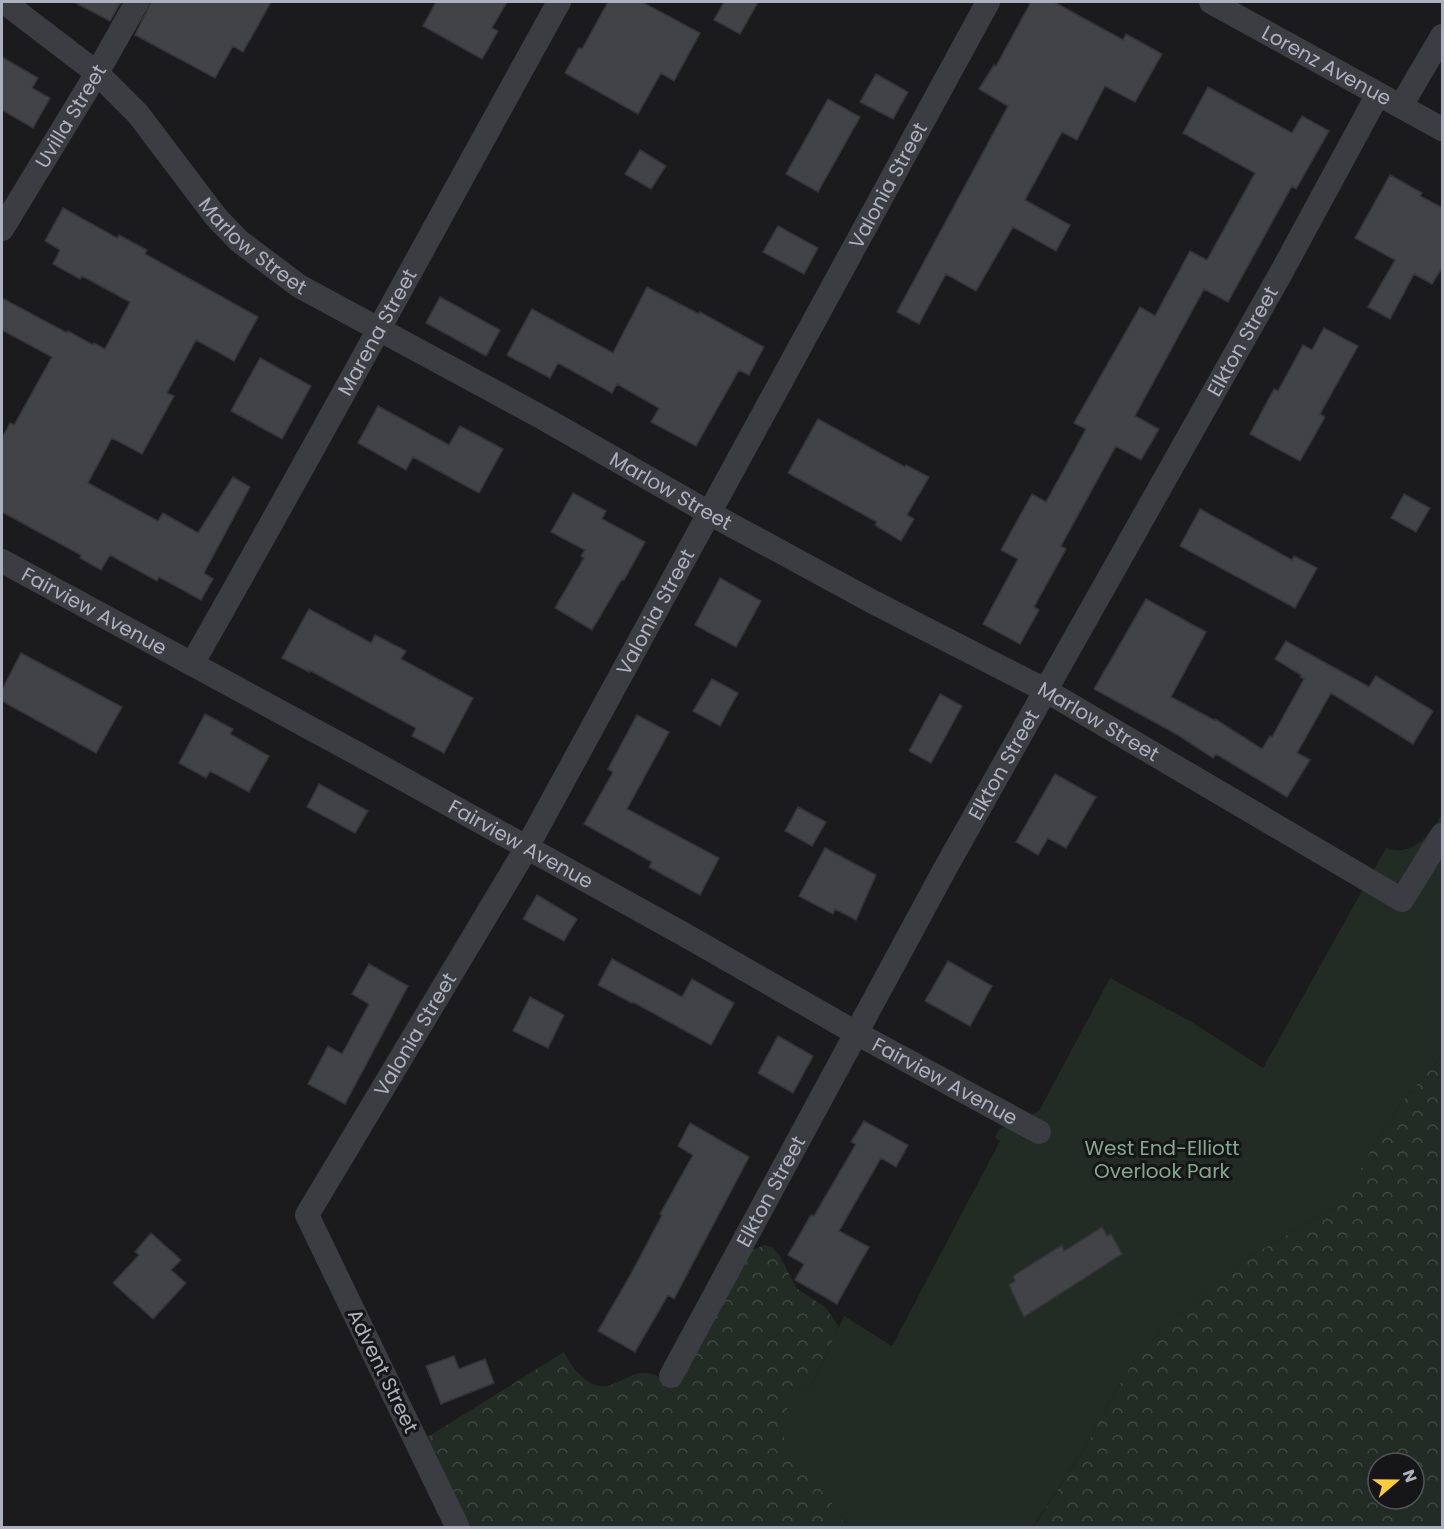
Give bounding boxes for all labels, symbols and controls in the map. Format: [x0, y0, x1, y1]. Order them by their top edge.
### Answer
street label: Lorenz Avenue [1257, 19, 1396, 112]
street label: Uvilla Street [28, 59, 113, 173]
street label: Valonia Street [842, 117, 934, 254]
street label: Marlow Street [192, 192, 312, 302]
street label: Marena Street [331, 264, 424, 401]
street label: Elkton Street [1200, 281, 1285, 402]
street label: Marlow Street [605, 445, 737, 537]
street label: Valonia Street [609, 544, 701, 680]
street label: Fairview Avenue [17, 560, 172, 662]
street label: Marlow Street [1033, 675, 1164, 768]
street label: Elkton Street [961, 705, 1046, 825]
street label: Fairview Avenue [443, 793, 598, 895]
street label: Valonia Street [367, 967, 463, 1102]
street label: Fairview Avenue [867, 1030, 1023, 1132]
street label: Elkton Street [729, 1131, 812, 1252]
park label: West End-Elliott Overlook Park [1085, 1134, 1239, 1185]
street label: Advent Street [341, 1304, 425, 1438]
north arrow [1366, 1451, 1426, 1511]
text: N [1397, 1466, 1422, 1486]

